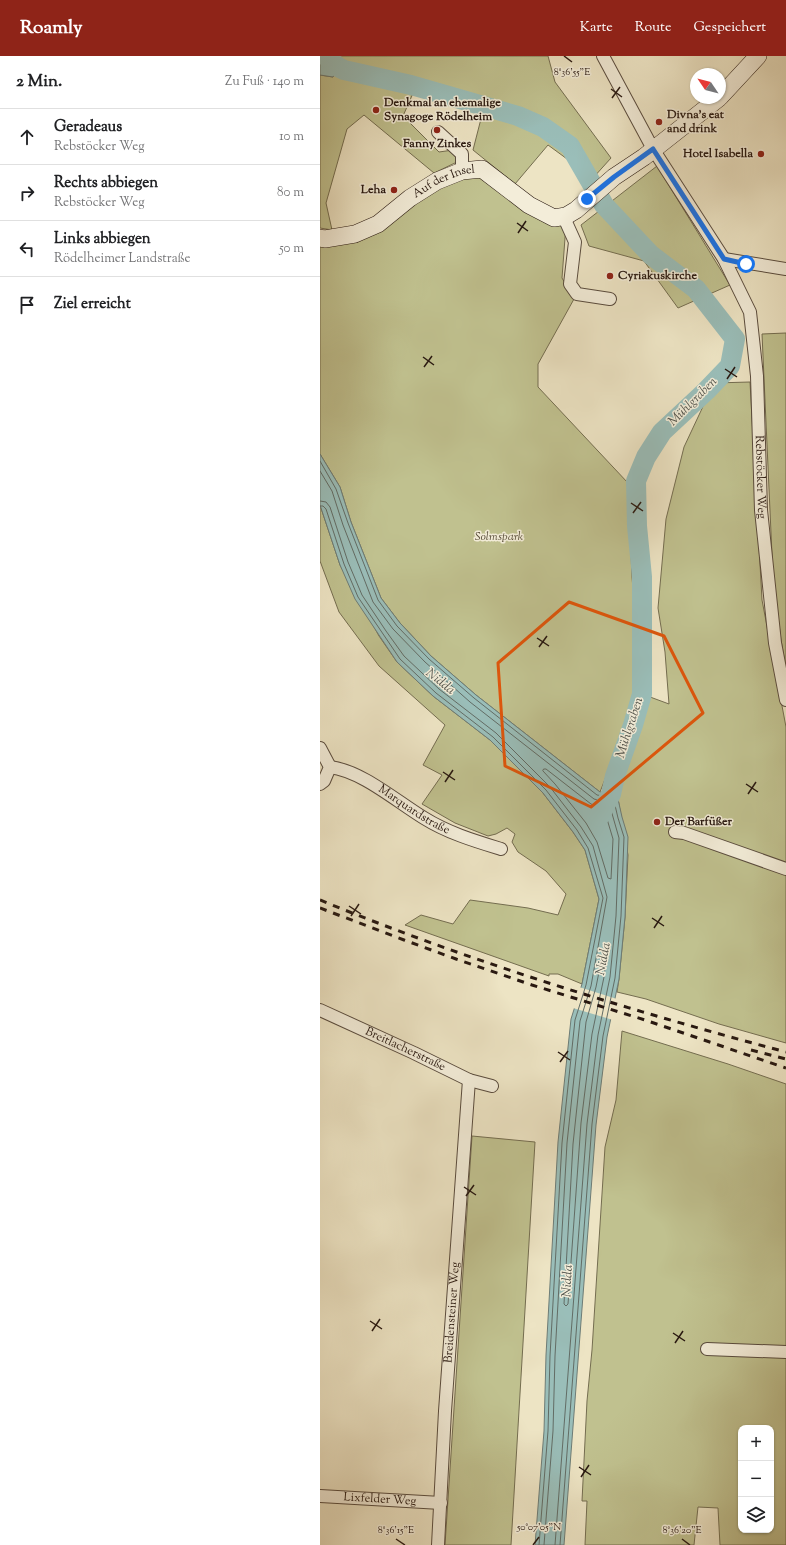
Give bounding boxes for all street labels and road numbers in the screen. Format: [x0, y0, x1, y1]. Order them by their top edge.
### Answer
street label: Auf der Insel [409, 161, 476, 203]
street label: Rebstöcker Weg [750, 435, 771, 520]
street label: Marquardstraße [374, 781, 453, 839]
street label: Breitlacherstraße [362, 1023, 449, 1076]
street label: Breidensteiner Weg [439, 1261, 465, 1364]
street label: Lixfelder Weg [343, 1488, 417, 1511]

